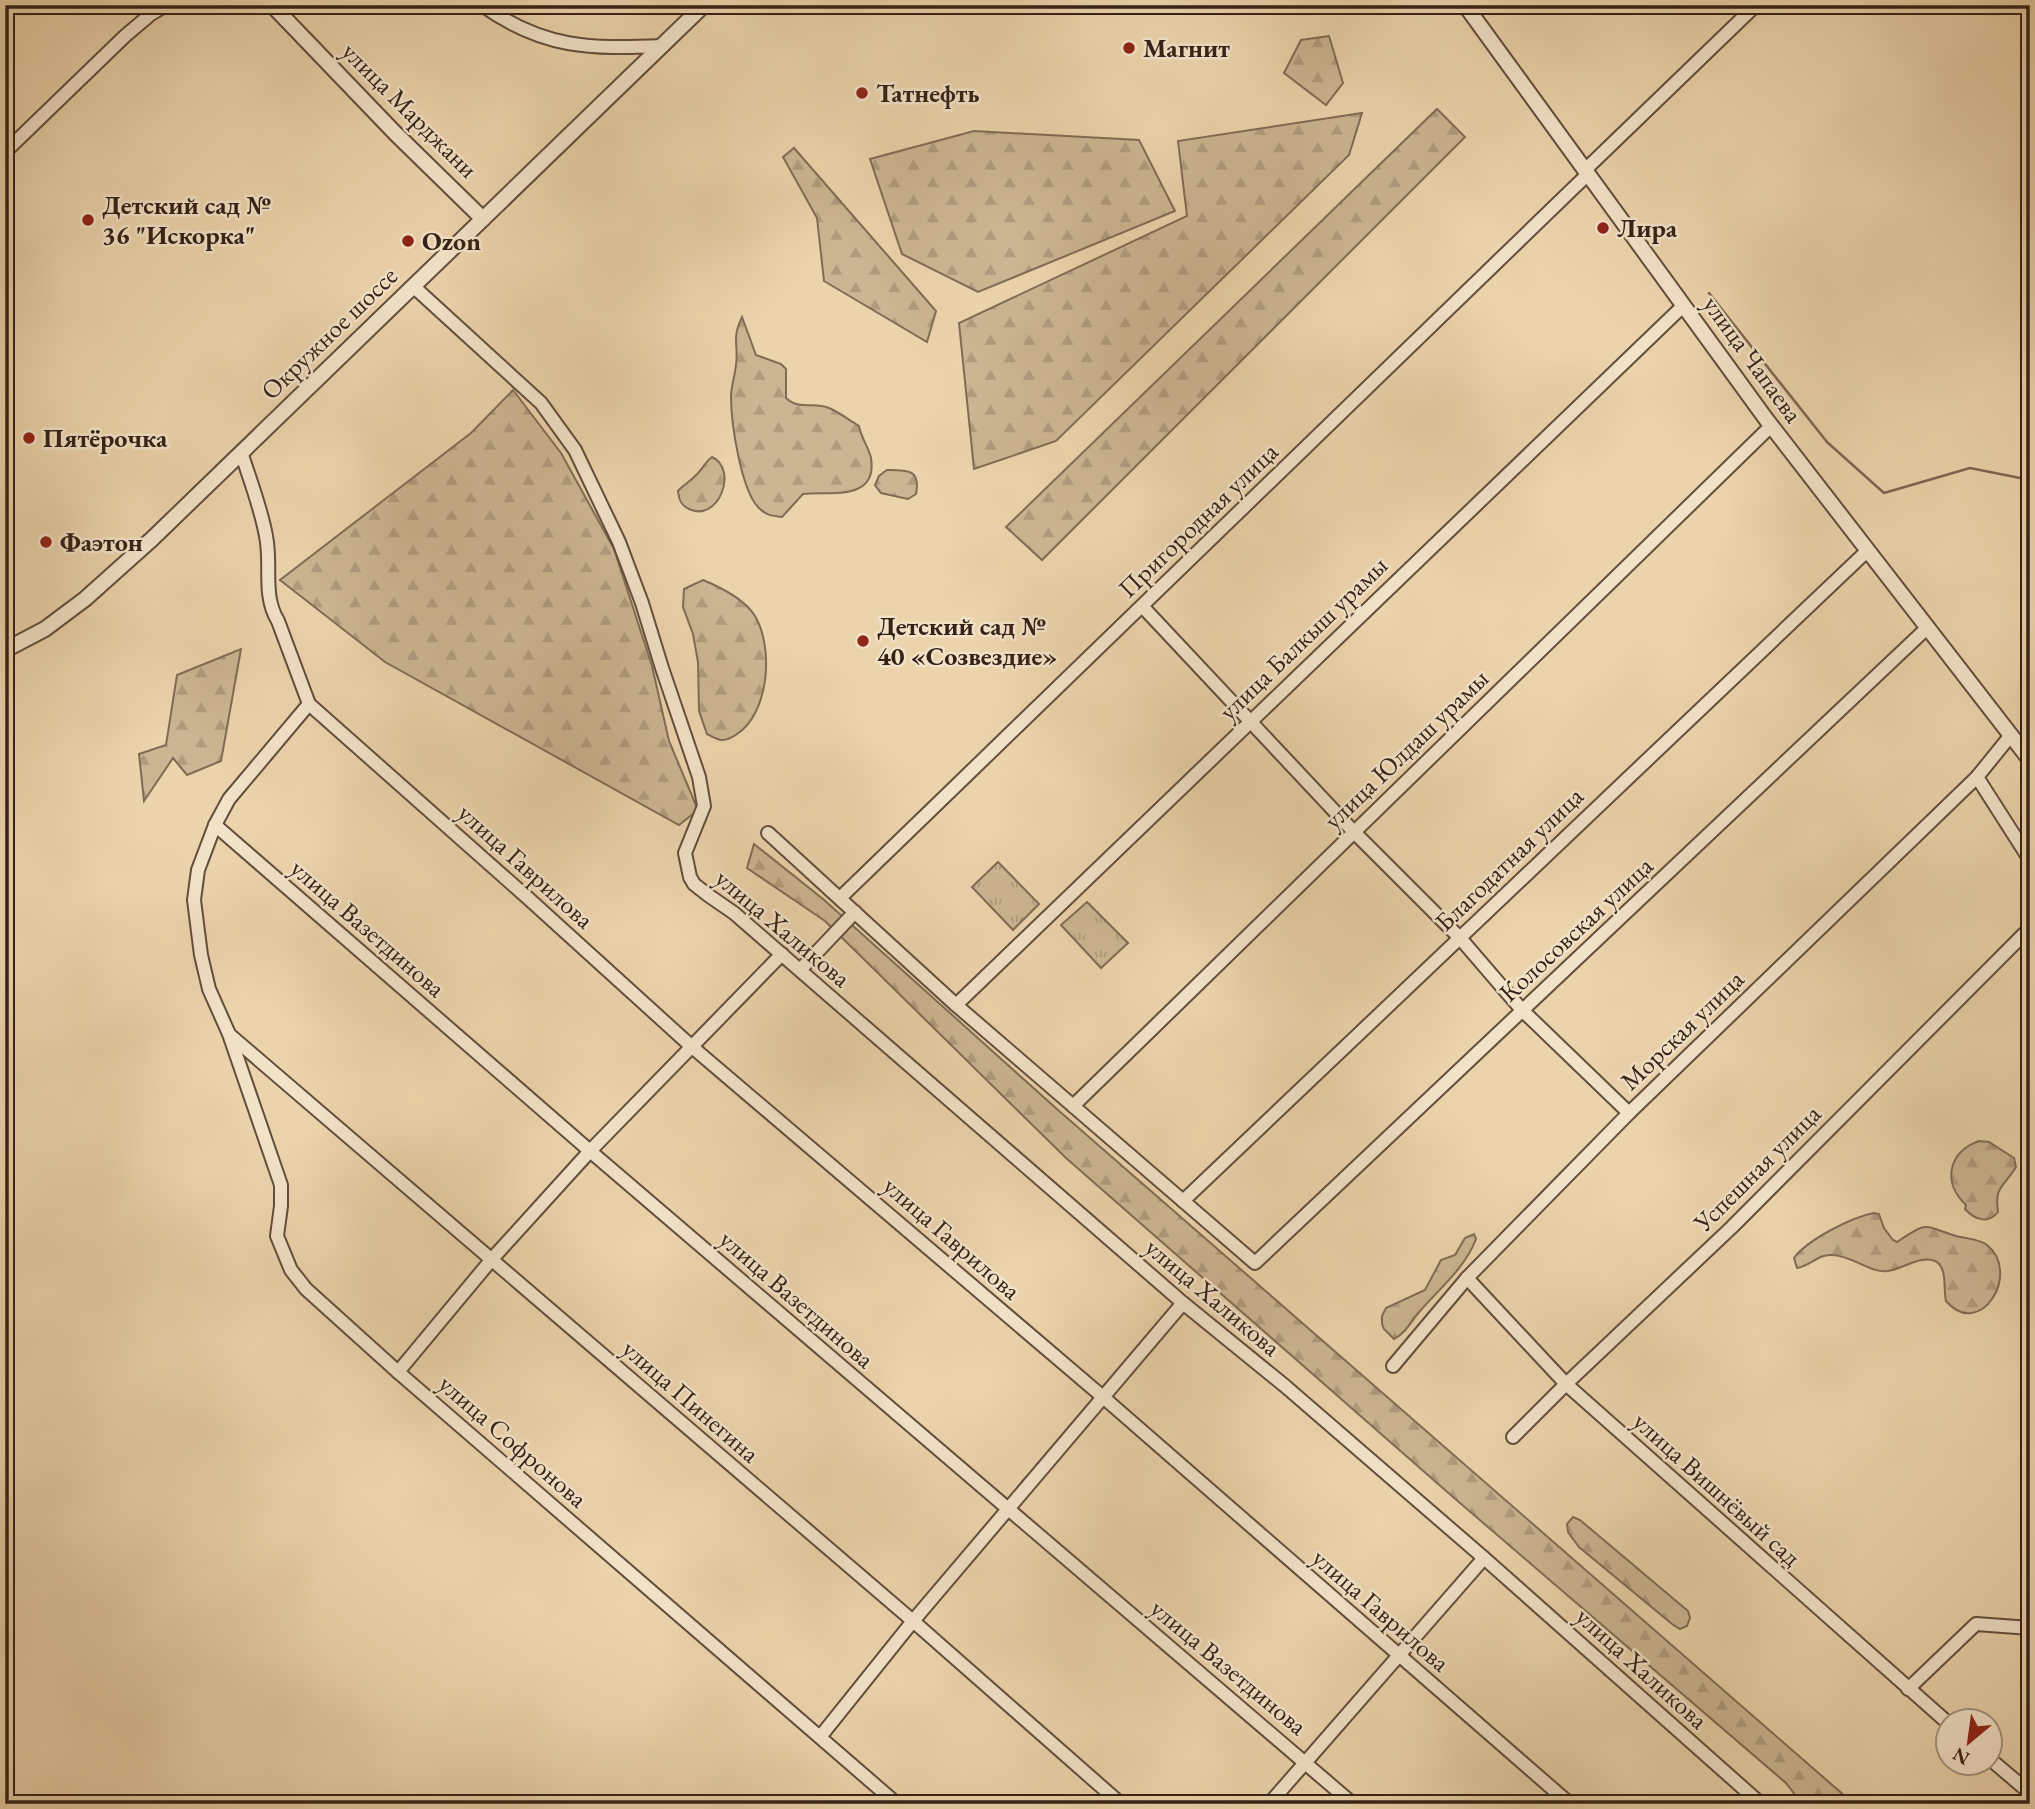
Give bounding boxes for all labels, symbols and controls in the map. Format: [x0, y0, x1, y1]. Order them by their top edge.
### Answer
place label: Магнит [1143, 31, 1230, 65]
street label: улица Марджани [335, 35, 486, 186]
marker: Магнит [1121, 40, 1137, 56]
place label: Татнефть [876, 76, 980, 110]
marker: Татнефть [854, 85, 870, 101]
place label: Детский сад № 36 "Искорка" [102, 188, 271, 252]
place label: Лира [1617, 211, 1678, 245]
marker: Детский сад № 36 "Искорка" [80, 212, 96, 228]
marker: Лира [1595, 220, 1611, 236]
place label: Ozon [422, 224, 481, 258]
marker: Ozon [400, 233, 416, 249]
street label: Окружное шоссе [253, 259, 405, 407]
street label: улица Чапаева [1695, 289, 1811, 430]
place label: Пятёрочка [43, 421, 168, 455]
marker: Пятёрочка [21, 430, 37, 446]
street label: Пригородная улица [1111, 434, 1286, 605]
place label: Фаэтон [60, 525, 143, 559]
marker: Фаэтон [38, 534, 54, 550]
street label: улица Балкыш урамы [1211, 548, 1395, 727]
place label: Детский сад № 40 «Созвездие» [877, 609, 1057, 673]
marker: Детский сад № 40 «Созвездие» [855, 633, 871, 649]
street label: улица Юлдаш урамы [1316, 661, 1496, 837]
street label: Благодатная улица [1427, 779, 1591, 939]
street label: улица Гаврилова [451, 796, 602, 937]
street label: Колосовская улица [1492, 849, 1661, 1009]
street label: улица Вазетдинова [283, 851, 453, 1005]
street label: улица Халикова [708, 861, 858, 995]
street label: Морская улица [1613, 962, 1752, 1098]
street label: Успешная улица [1685, 1097, 1828, 1240]
street label: улица Гаврилова [876, 1169, 1028, 1308]
street label: улица Вазетдинова [712, 1222, 882, 1376]
street label: улица Халикова [1138, 1230, 1288, 1364]
street label: улица Пинегина [615, 1332, 767, 1471]
street label: улица Софронова [431, 1367, 595, 1515]
street label: улица Вишнёвый сад [1626, 1404, 1808, 1574]
street label: улица Гаврилова [1305, 1541, 1457, 1680]
street label: улица Вазетдинова [1143, 1591, 1315, 1743]
street label: улица Халикова [1569, 1599, 1716, 1737]
north arrow [1934, 1708, 2004, 1778]
text: N [1948, 1741, 1974, 1771]

